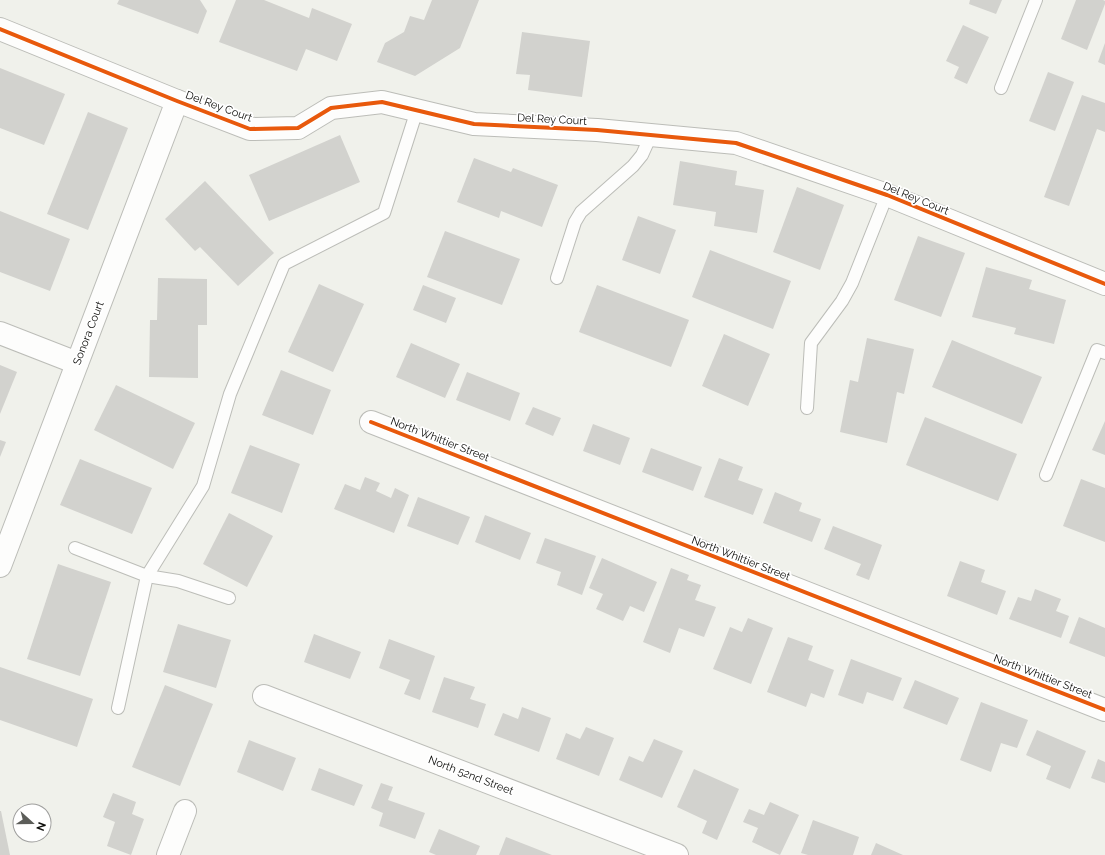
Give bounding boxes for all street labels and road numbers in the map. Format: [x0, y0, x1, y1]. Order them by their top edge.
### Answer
street label: Del Rey Court [184, 88, 254, 125]
street label: Del Rey Court [517, 111, 587, 128]
street label: Del Rey Court [881, 179, 951, 218]
street label: Sonora Court [70, 299, 107, 367]
street label: North Whittier Street [389, 415, 491, 464]
street label: North Whittier Street [690, 534, 792, 583]
street label: North Whittier Street [992, 652, 1094, 701]
street label: North 52nd Street [426, 753, 515, 798]

